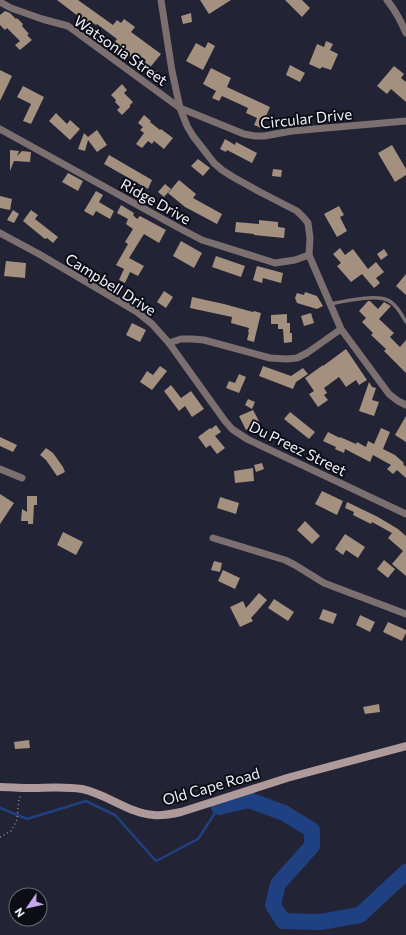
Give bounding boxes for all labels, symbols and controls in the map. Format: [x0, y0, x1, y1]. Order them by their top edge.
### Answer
street label: Watsonia Street [71, 11, 171, 89]
street label: Circular Drive [259, 104, 353, 132]
street label: Ridge Drive [118, 174, 194, 228]
street label: Campbell Drive [62, 249, 160, 319]
street label: Du Preez Street [246, 417, 350, 479]
street label: Old Cape Road [160, 764, 262, 808]
north arrow [8, 887, 48, 927]
text: N [12, 906, 27, 920]

